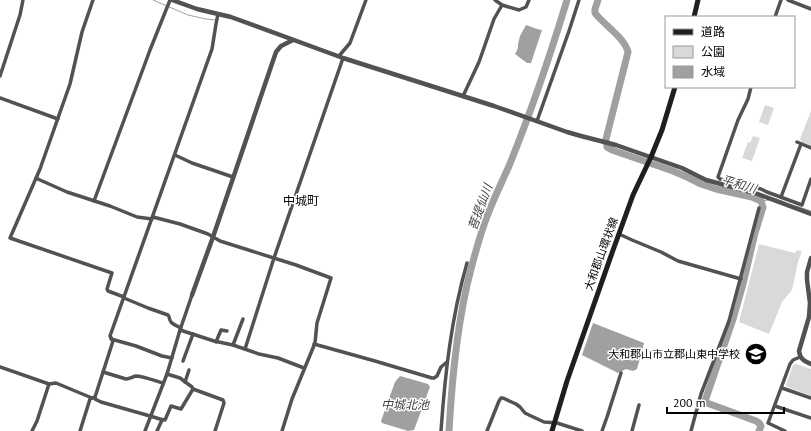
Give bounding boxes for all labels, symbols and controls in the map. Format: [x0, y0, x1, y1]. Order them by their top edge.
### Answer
legend [665, 16, 795, 88]
text: 道路 [701, 24, 725, 39]
text: 公園 [701, 44, 725, 59]
text: 水域 [701, 64, 725, 79]
water label: 平和川 [720, 172, 760, 197]
water label: 菩提仙川 [465, 180, 496, 232]
district label: 中城町 [283, 193, 319, 208]
street label: 大和郡山環状線 [581, 215, 621, 293]
school or university icon: 大和郡山市立郡山東中学校 [743, 341, 769, 367]
place label: 大和郡山市立郡山東中学校 [608, 347, 740, 361]
scale bar [667, 389, 784, 415]
text: 200 m [673, 395, 706, 410]
water label: 中城北池 [381, 397, 430, 412]

